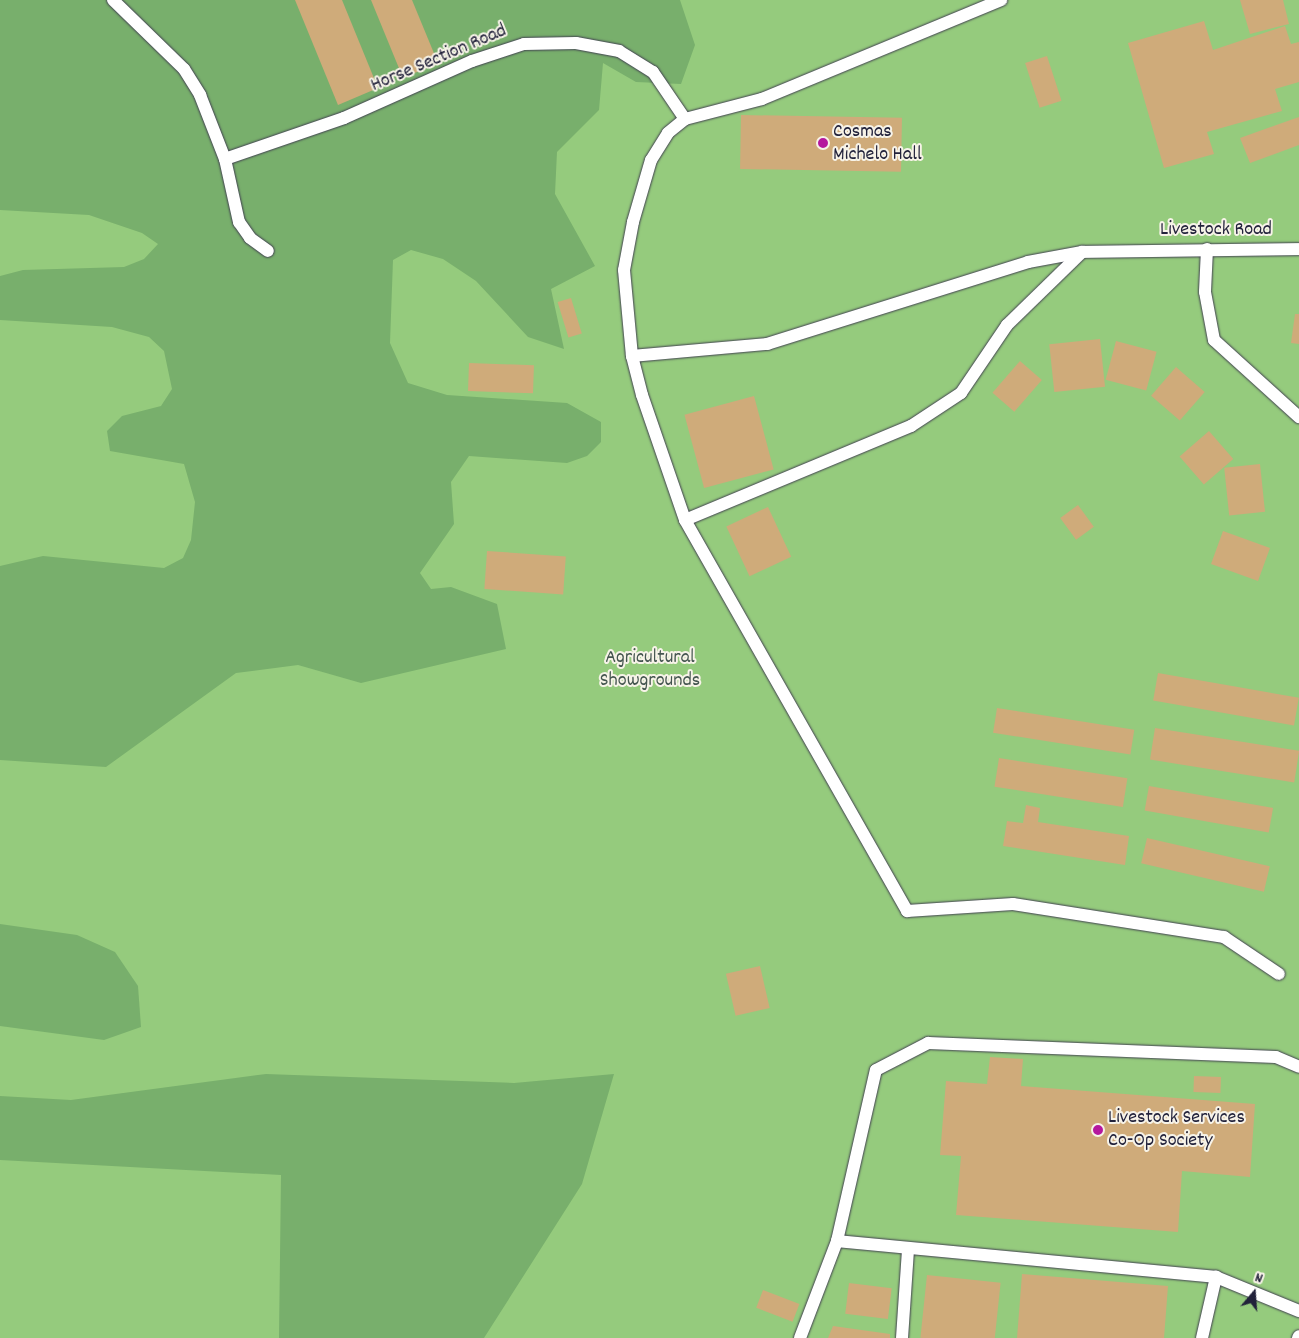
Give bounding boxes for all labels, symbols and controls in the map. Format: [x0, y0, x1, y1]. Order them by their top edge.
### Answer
street label: Horse Section Road [367, 20, 511, 98]
place label: Cosmas Michelo Hall [833, 120, 922, 167]
marker: Cosmas Michelo Hall [817, 137, 829, 149]
street label: Livestock Road [1160, 218, 1272, 242]
park label: Agricultural Showgrounds [600, 646, 700, 693]
place label: Livestock Services Co-Op Society [1108, 1106, 1245, 1153]
marker: Livestock Services Co-Op Society [1092, 1124, 1104, 1136]
north arrow [1229, 1268, 1279, 1318]
text: N [1252, 1268, 1265, 1289]

